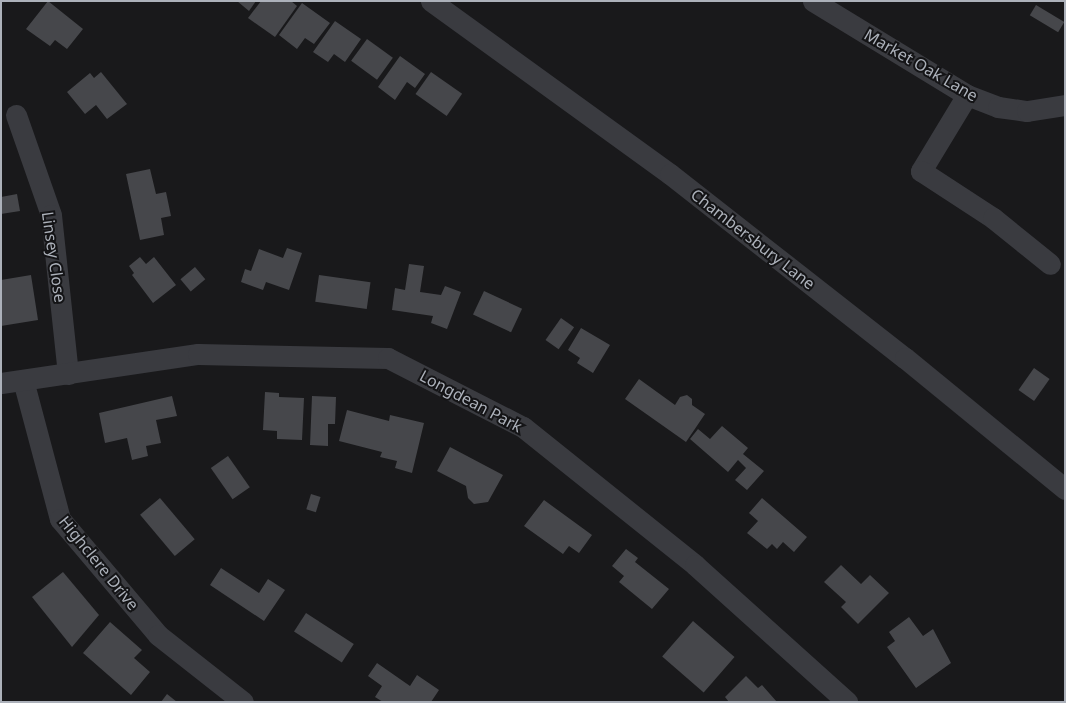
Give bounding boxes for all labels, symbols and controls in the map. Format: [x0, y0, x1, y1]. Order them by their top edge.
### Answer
street label: Market Oak Lane [861, 25, 981, 105]
street label: Chambersbury Lane [687, 185, 819, 293]
street label: Linsey Close [38, 210, 70, 304]
street label: Longdean Park [416, 366, 526, 436]
street label: Highclere Drive [55, 512, 143, 614]

